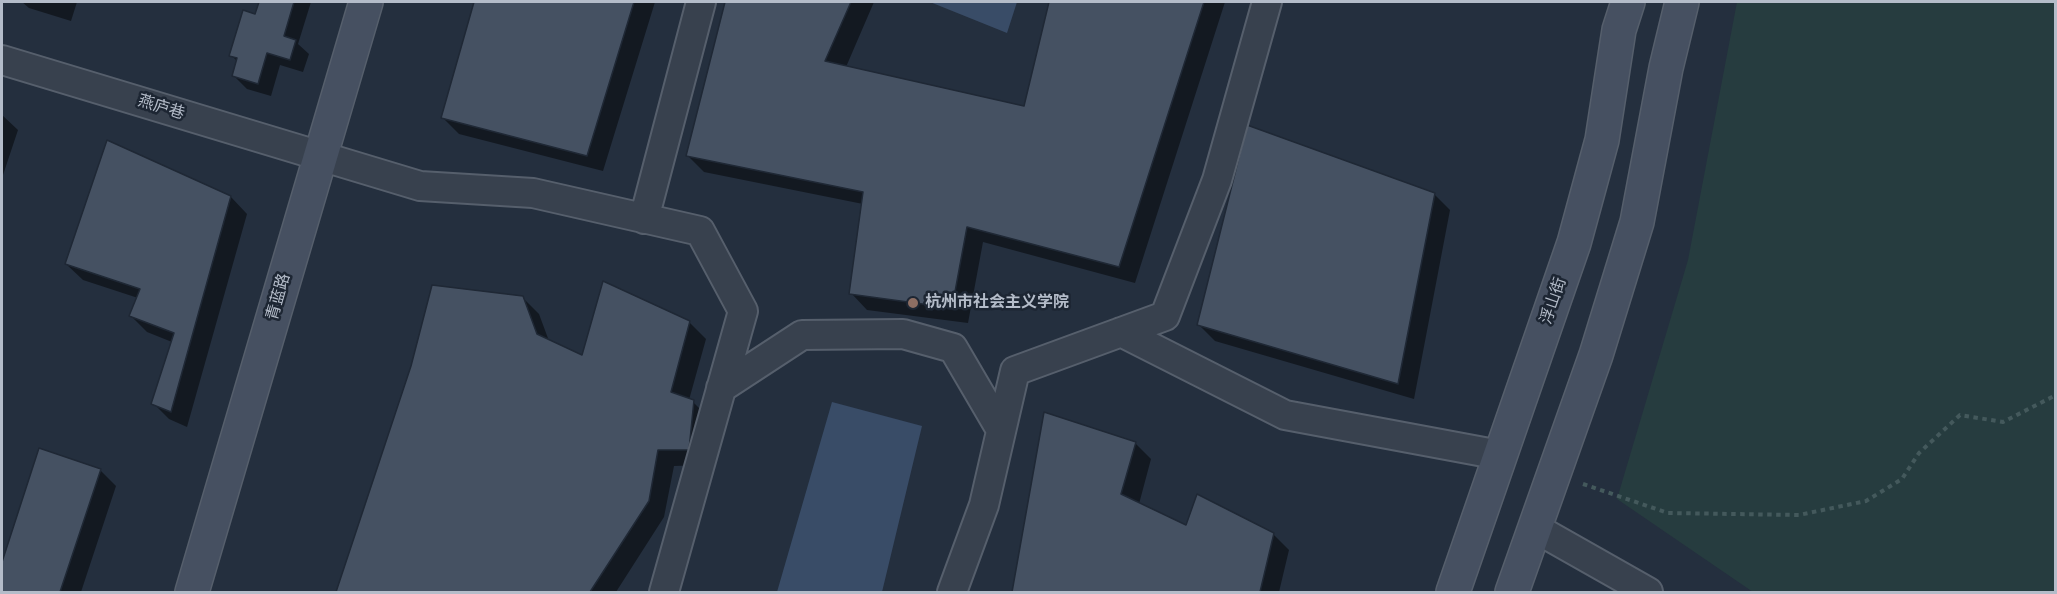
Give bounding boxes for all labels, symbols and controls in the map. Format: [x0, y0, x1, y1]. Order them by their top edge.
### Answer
street label: 燕庐巷 [135, 92, 187, 124]
street label: 青蓝路 [263, 271, 295, 323]
street label: 浮山街 [1537, 275, 1571, 327]
place label: 杭州市社会主义学院 [925, 293, 1069, 313]
marker: 杭州市社会主义学院 [906, 296, 920, 310]

